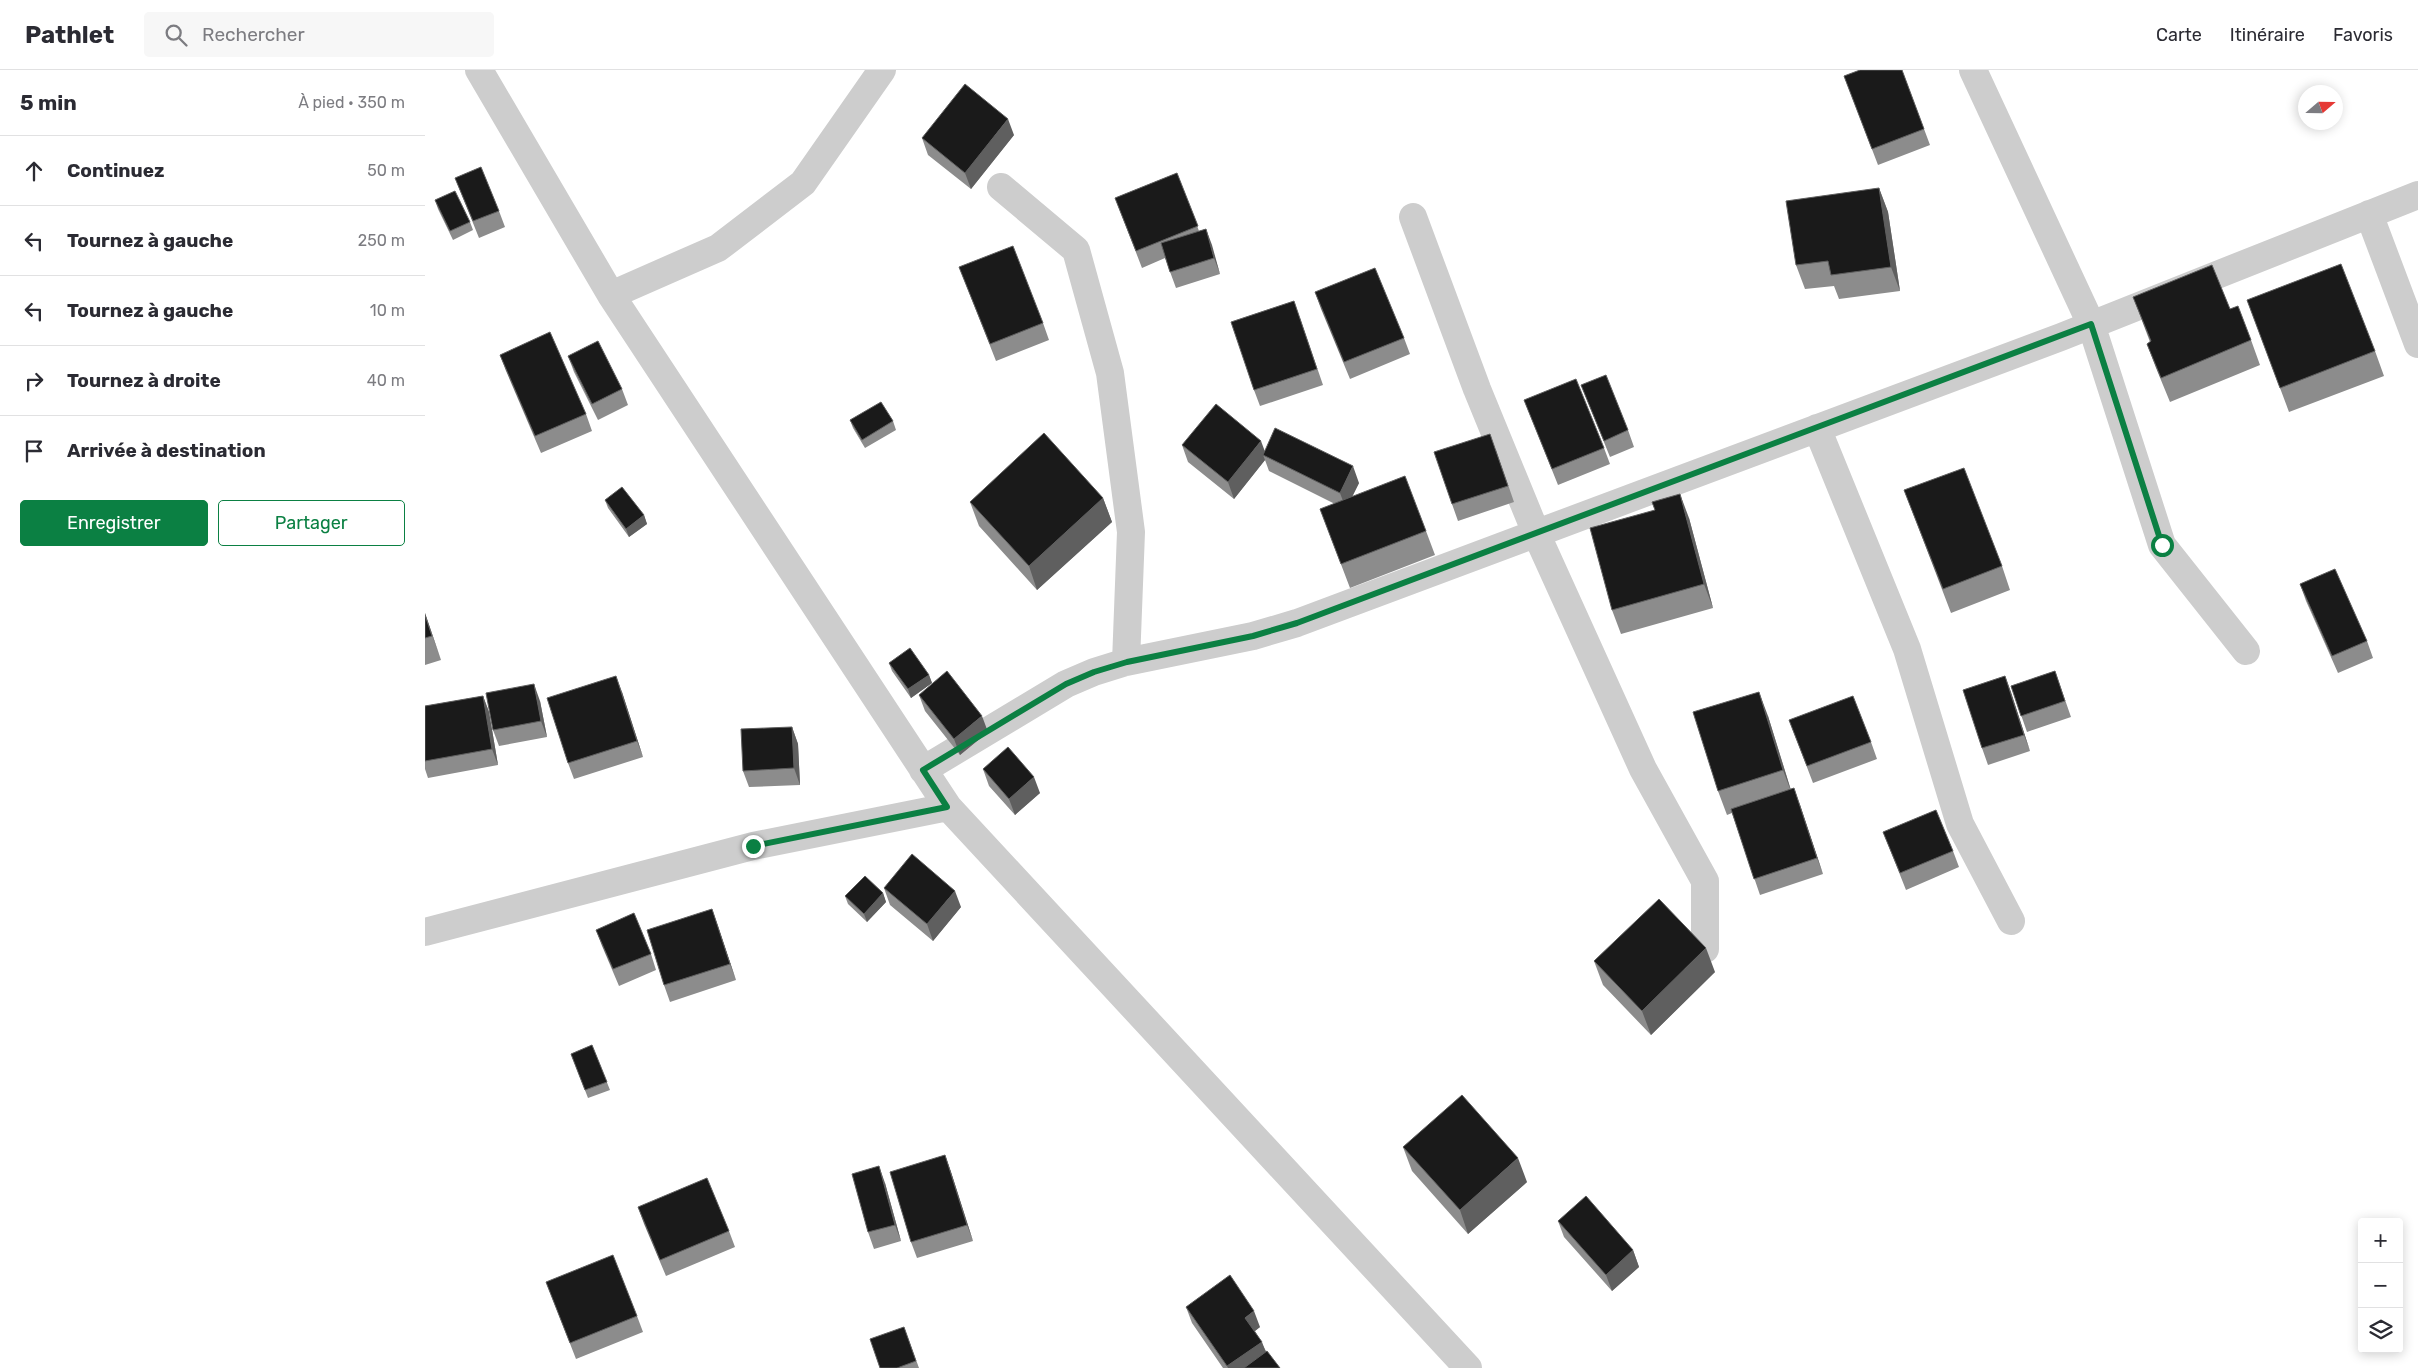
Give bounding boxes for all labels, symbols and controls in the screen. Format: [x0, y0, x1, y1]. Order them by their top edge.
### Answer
search box [144, 12, 494, 57]
text: Pathlet [25, 21, 114, 49]
icon: search [162, 21, 190, 49]
text: Rechercher [202, 23, 305, 46]
text: Carte [2156, 24, 2202, 46]
text: Itinéraire [2230, 24, 2305, 46]
text: Favoris [2333, 24, 2393, 46]
north arrow [2298, 85, 2343, 130]
text: 5 min [20, 90, 77, 115]
text: À pied · 350 m [298, 93, 405, 112]
icon: ahead [20, 157, 48, 185]
text: Continuez [67, 159, 165, 182]
text: 50 m [367, 161, 405, 180]
icon: left [20, 227, 48, 255]
text: Tournez à gauche [67, 229, 233, 252]
text: 250 m [358, 231, 405, 250]
icon: left [20, 297, 48, 325]
text: Tournez à gauche [67, 299, 233, 322]
text: 10 m [370, 301, 405, 320]
icon: right [20, 367, 48, 395]
text: Tournez à droite [67, 369, 221, 392]
text: 40 m [367, 371, 405, 390]
icon: arrive [20, 437, 48, 465]
text: Arrivée à destination [67, 439, 266, 462]
button: Enregistrer [20, 500, 208, 546]
button: Partager [218, 500, 405, 546]
route start [2151, 534, 2174, 557]
route end [742, 835, 765, 858]
map controls [2358, 1218, 2403, 1353]
button: + [2358, 1218, 2403, 1263]
button: − [2358, 1263, 2403, 1308]
button: layers [2358, 1308, 2403, 1353]

